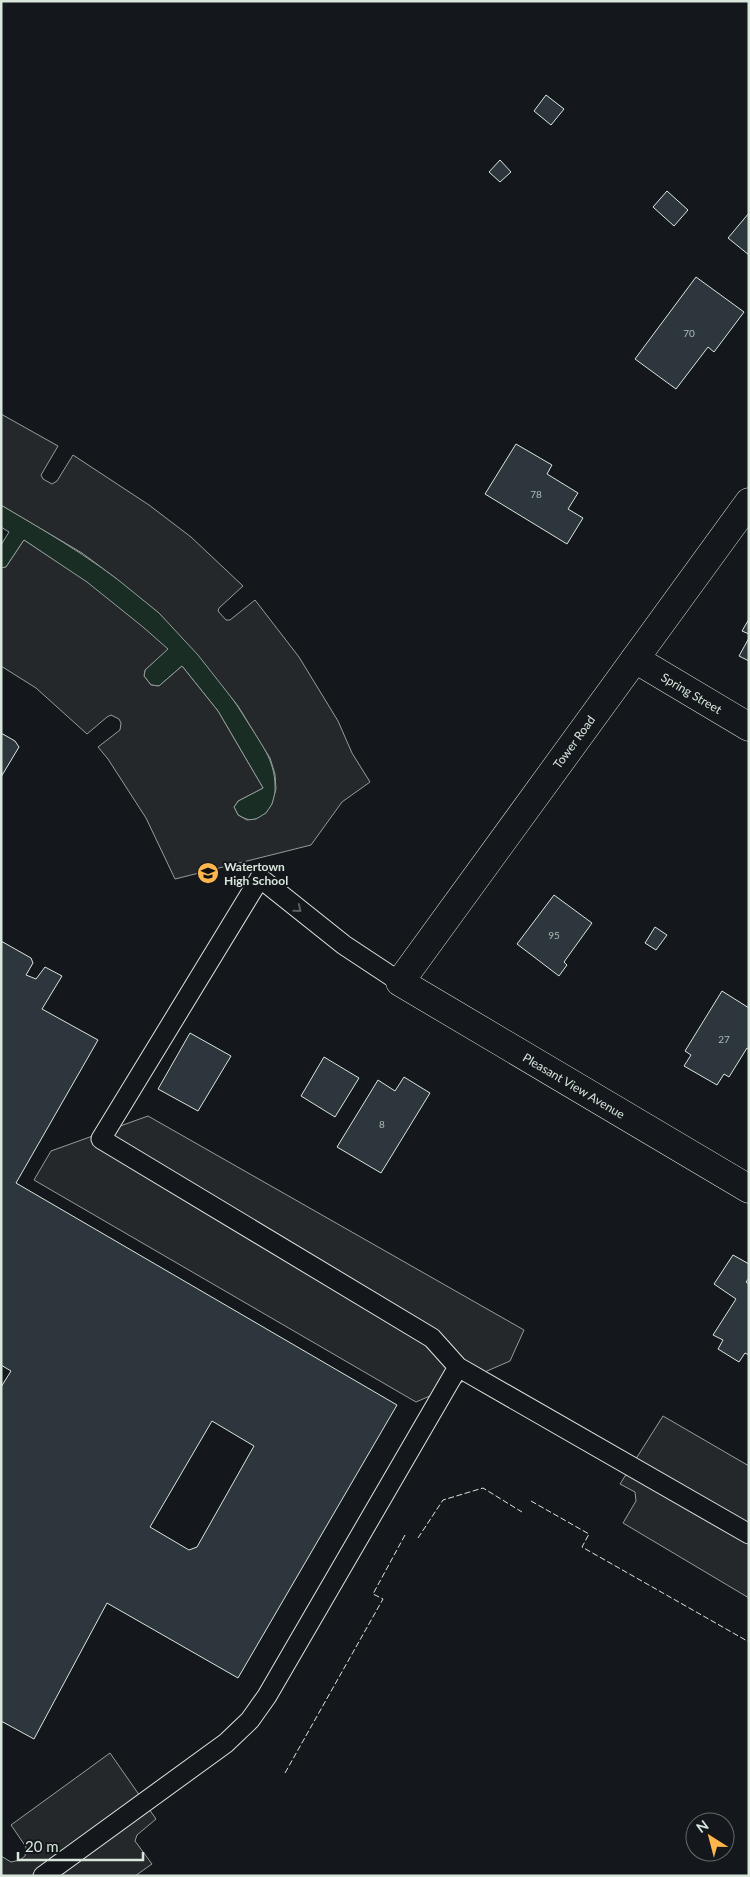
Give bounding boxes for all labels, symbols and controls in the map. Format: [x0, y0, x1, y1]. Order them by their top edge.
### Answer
house number: 70 [683, 327, 695, 339]
house number: 78 [530, 488, 542, 500]
street label: Spring Street [659, 669, 725, 717]
street label: Tower Road [550, 713, 598, 771]
place label: Watertown High School [224, 859, 288, 888]
school or university icon: Watertown High School [196, 861, 220, 885]
one-way arrow [292, 903, 301, 911]
house number: 95 [548, 929, 560, 941]
house number: 27 [718, 1033, 730, 1045]
street label: Pleasant View Avenue [520, 1049, 628, 1121]
house number: 8 [379, 1118, 385, 1130]
north arrow [685, 1812, 735, 1862]
text: N [693, 1816, 711, 1836]
scale bar [18, 1830, 142, 1862]
text: 20 m [25, 1837, 59, 1855]

